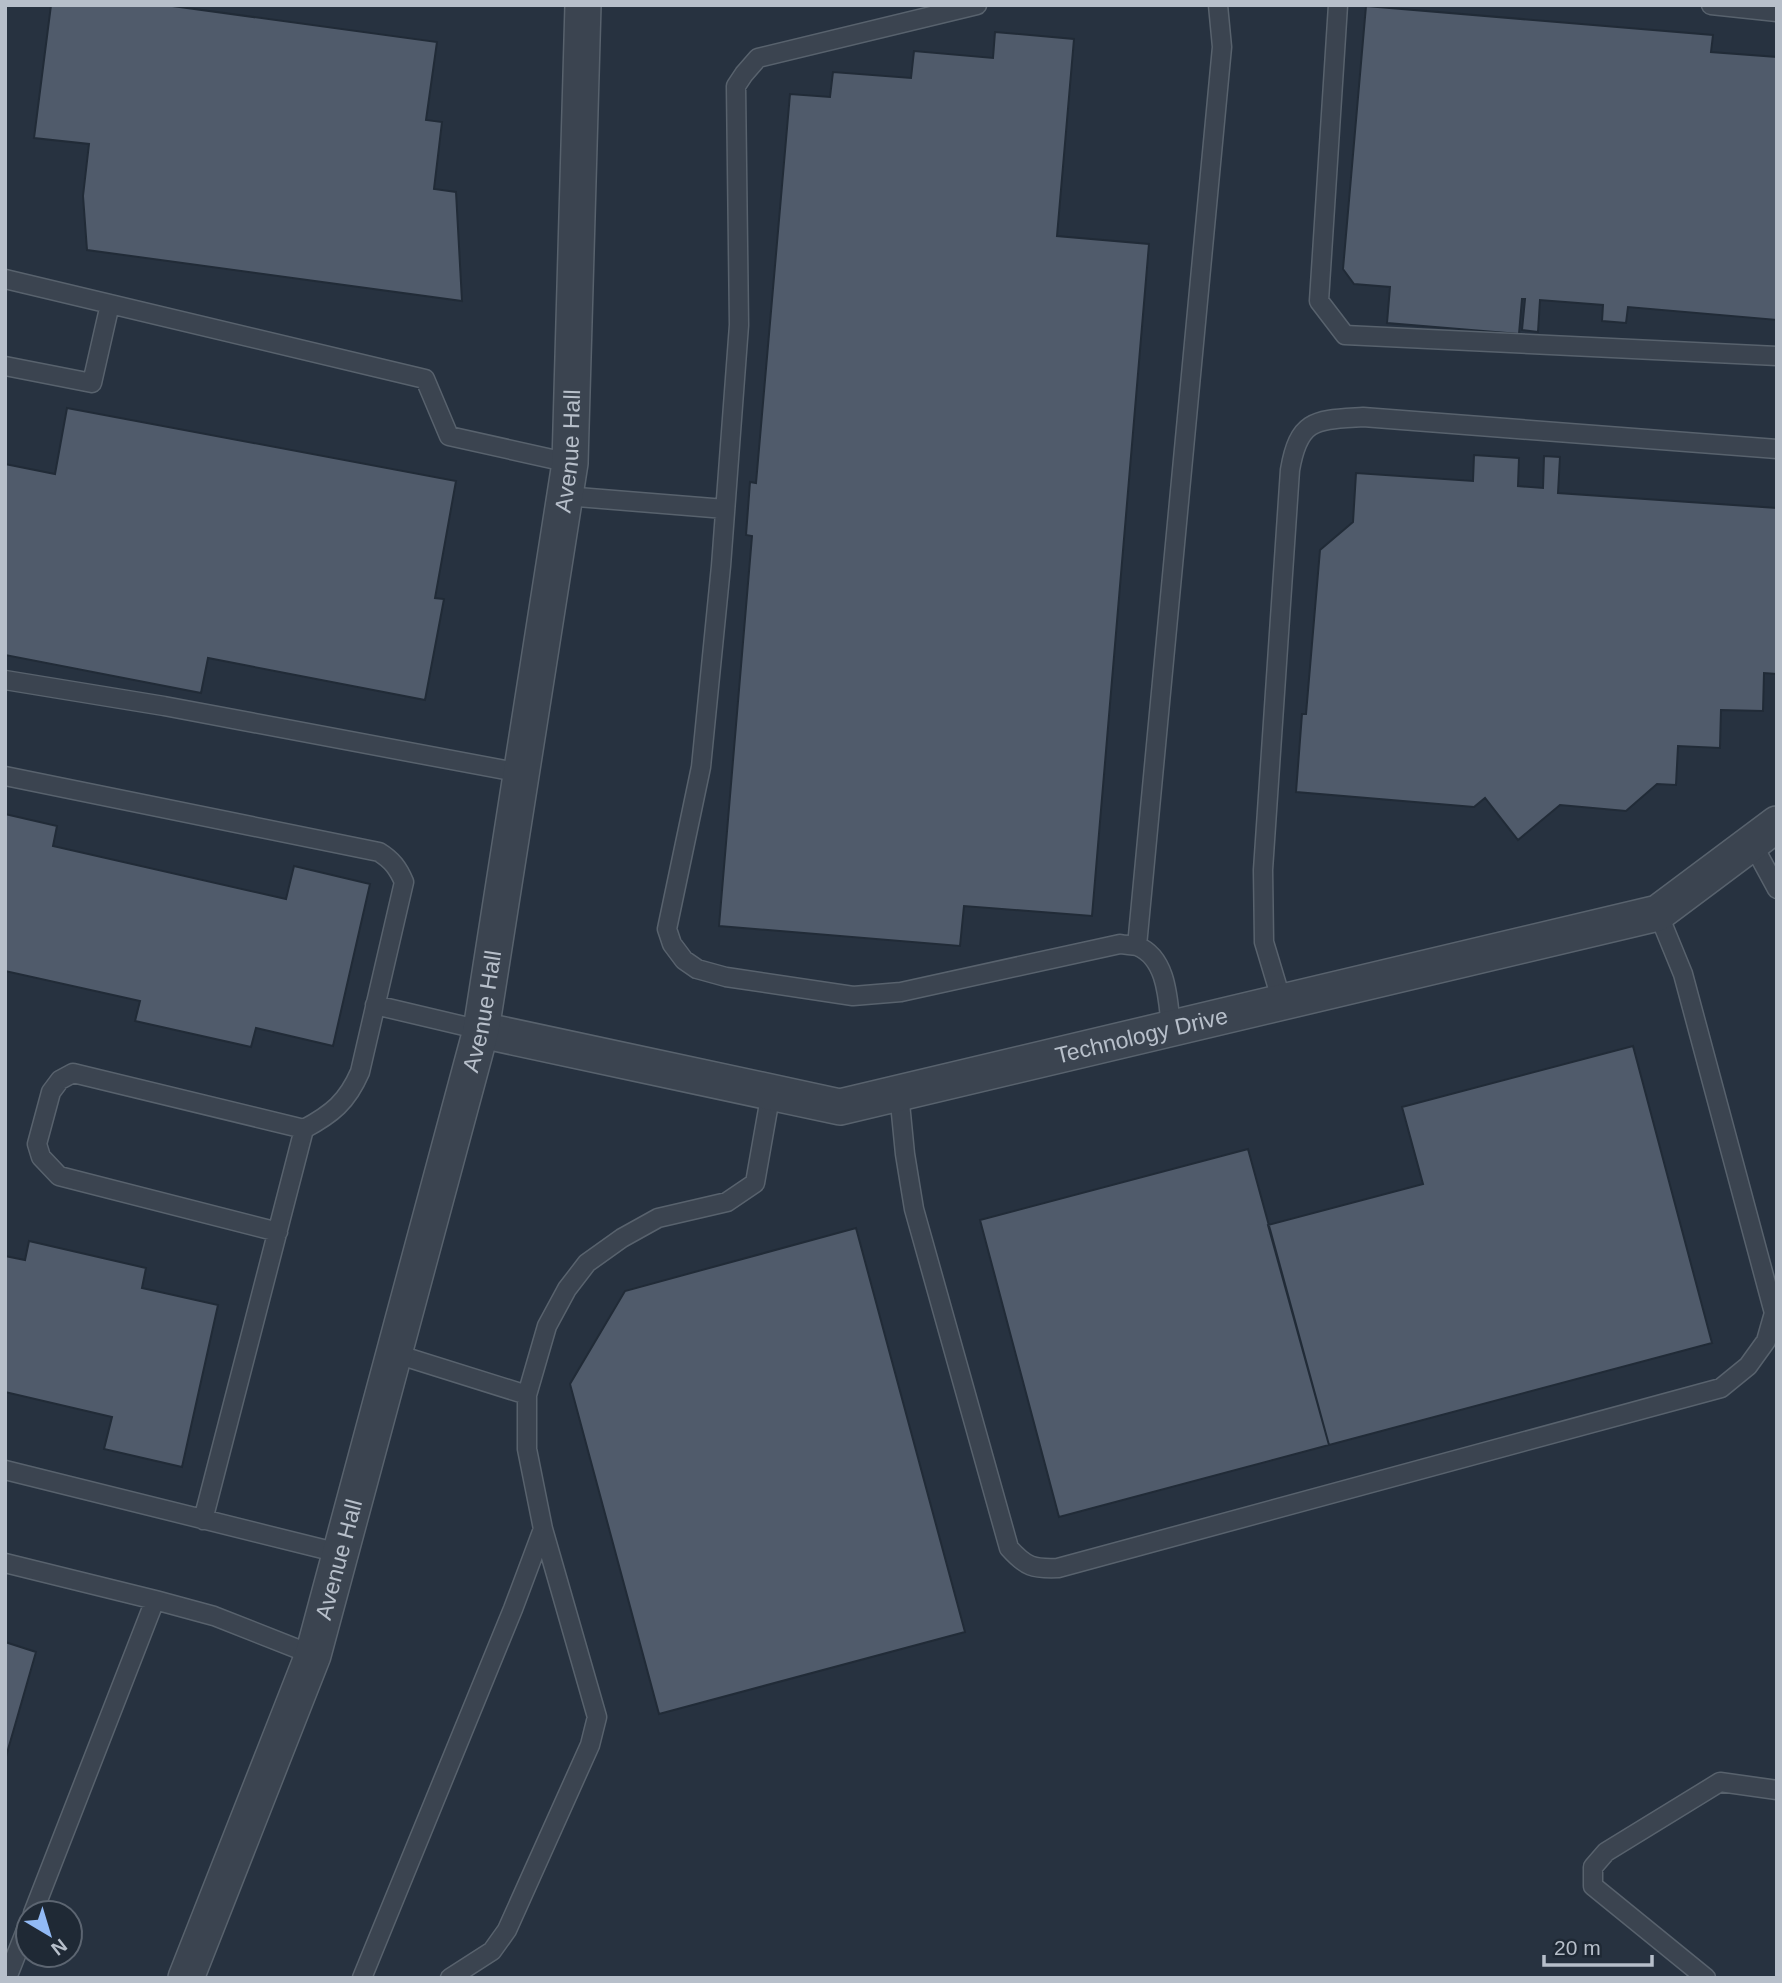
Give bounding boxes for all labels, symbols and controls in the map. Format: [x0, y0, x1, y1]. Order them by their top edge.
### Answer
street label: Avenue Hall [549, 389, 585, 514]
street label: Avenue Hall [457, 948, 506, 1075]
street label: Technology Drive [1053, 1002, 1230, 1069]
street label: Avenue Hall [310, 1496, 367, 1623]
north arrow [14, 1899, 84, 1969]
scale bar [1544, 1924, 1652, 1968]
text: N [47, 1935, 71, 1960]
text: 20 m [1554, 1936, 1601, 1959]

